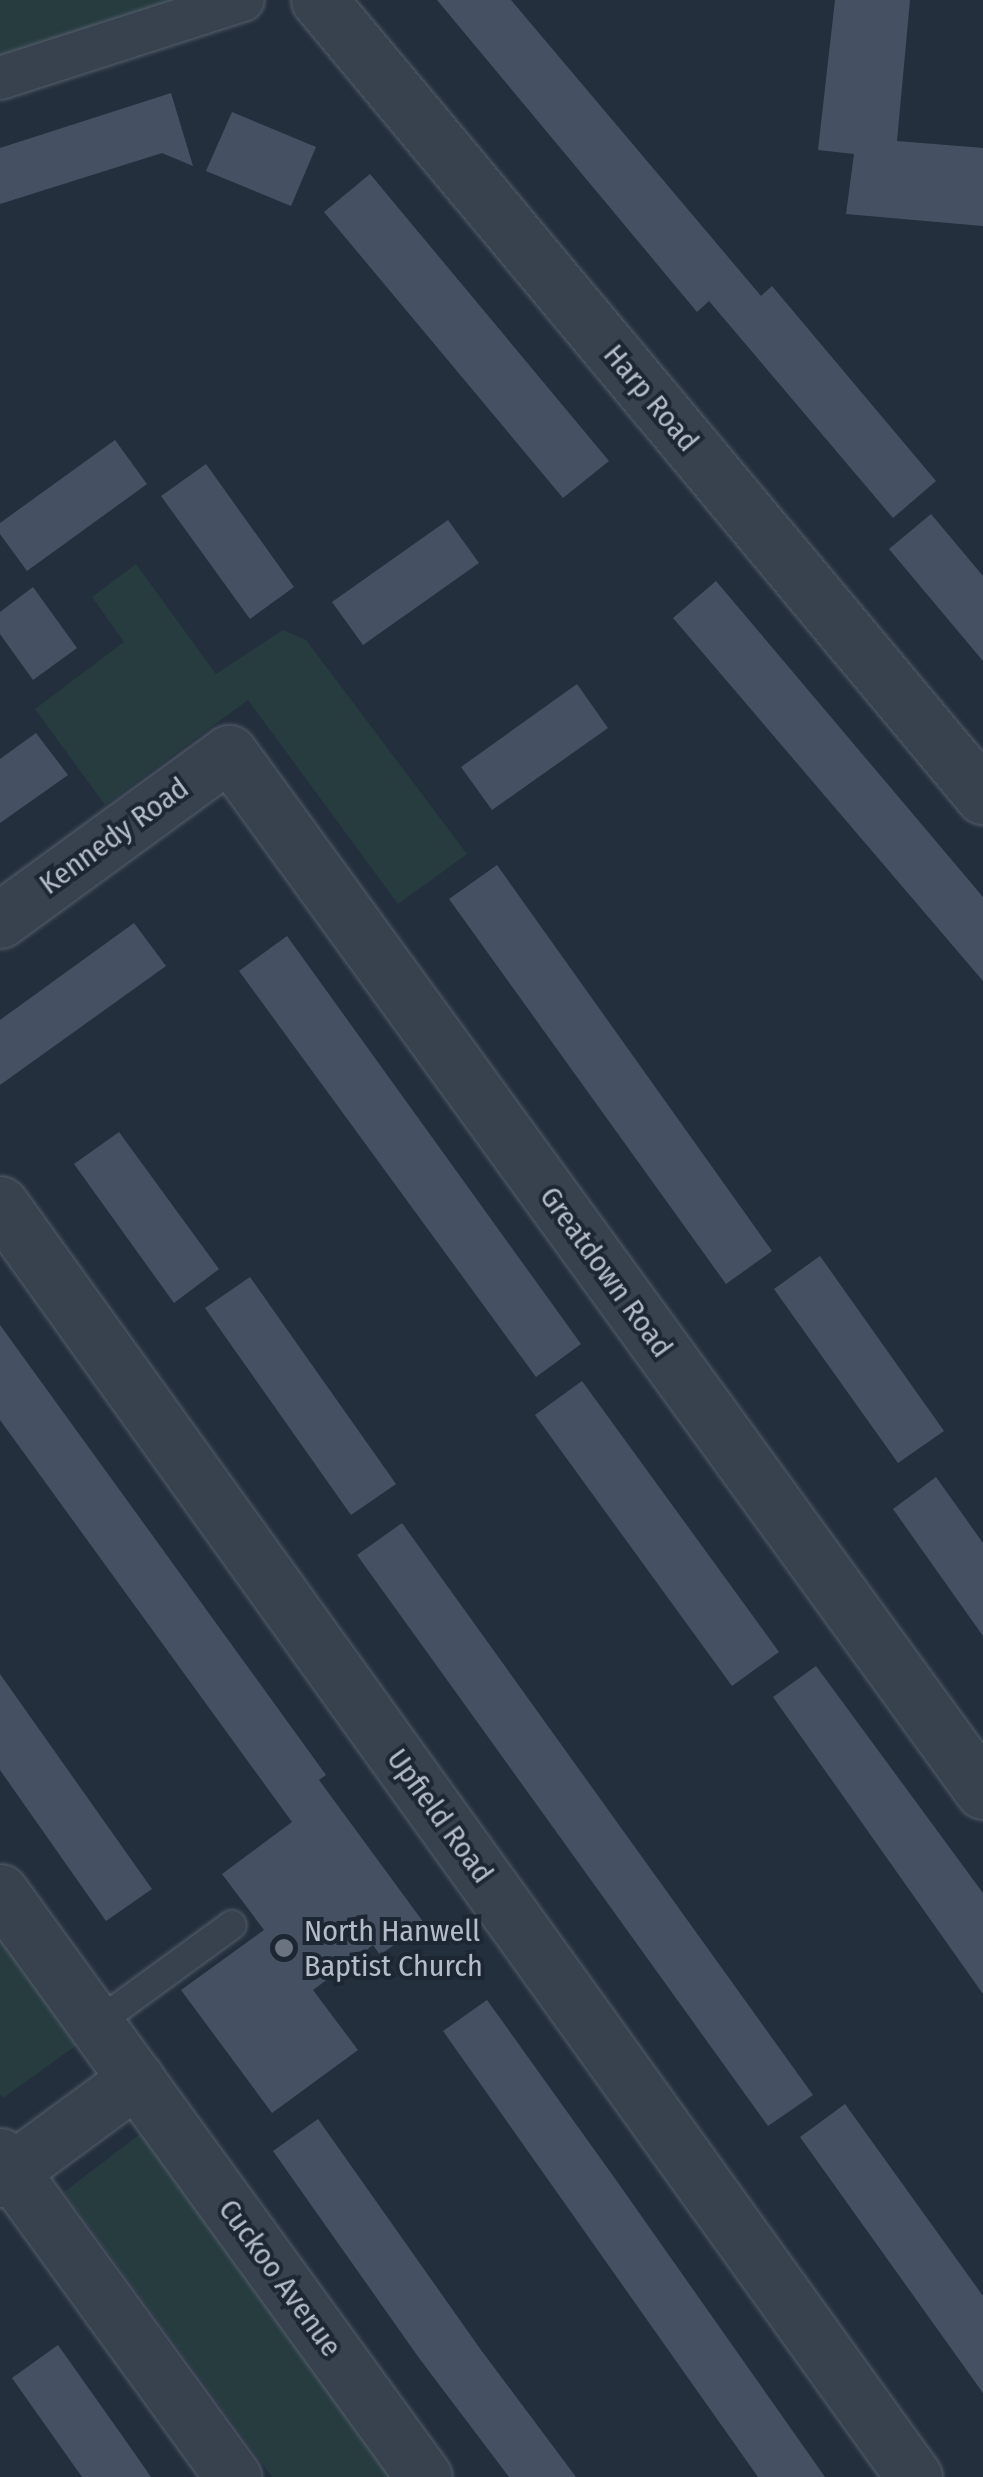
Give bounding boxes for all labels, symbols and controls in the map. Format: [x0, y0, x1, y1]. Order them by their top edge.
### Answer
street label: Harp Road [596, 337, 706, 459]
street label: Kennedy Road [32, 770, 196, 902]
street label: Greatdown Road [532, 1180, 680, 1364]
street label: Upfield Road [379, 1742, 501, 1890]
place label: North Hanwell Baptist Church [304, 1913, 483, 1984]
marker: North Hanwell Baptist Church [273, 1937, 295, 1959]
street label: Cuckoo Avenue [211, 2192, 349, 2364]

